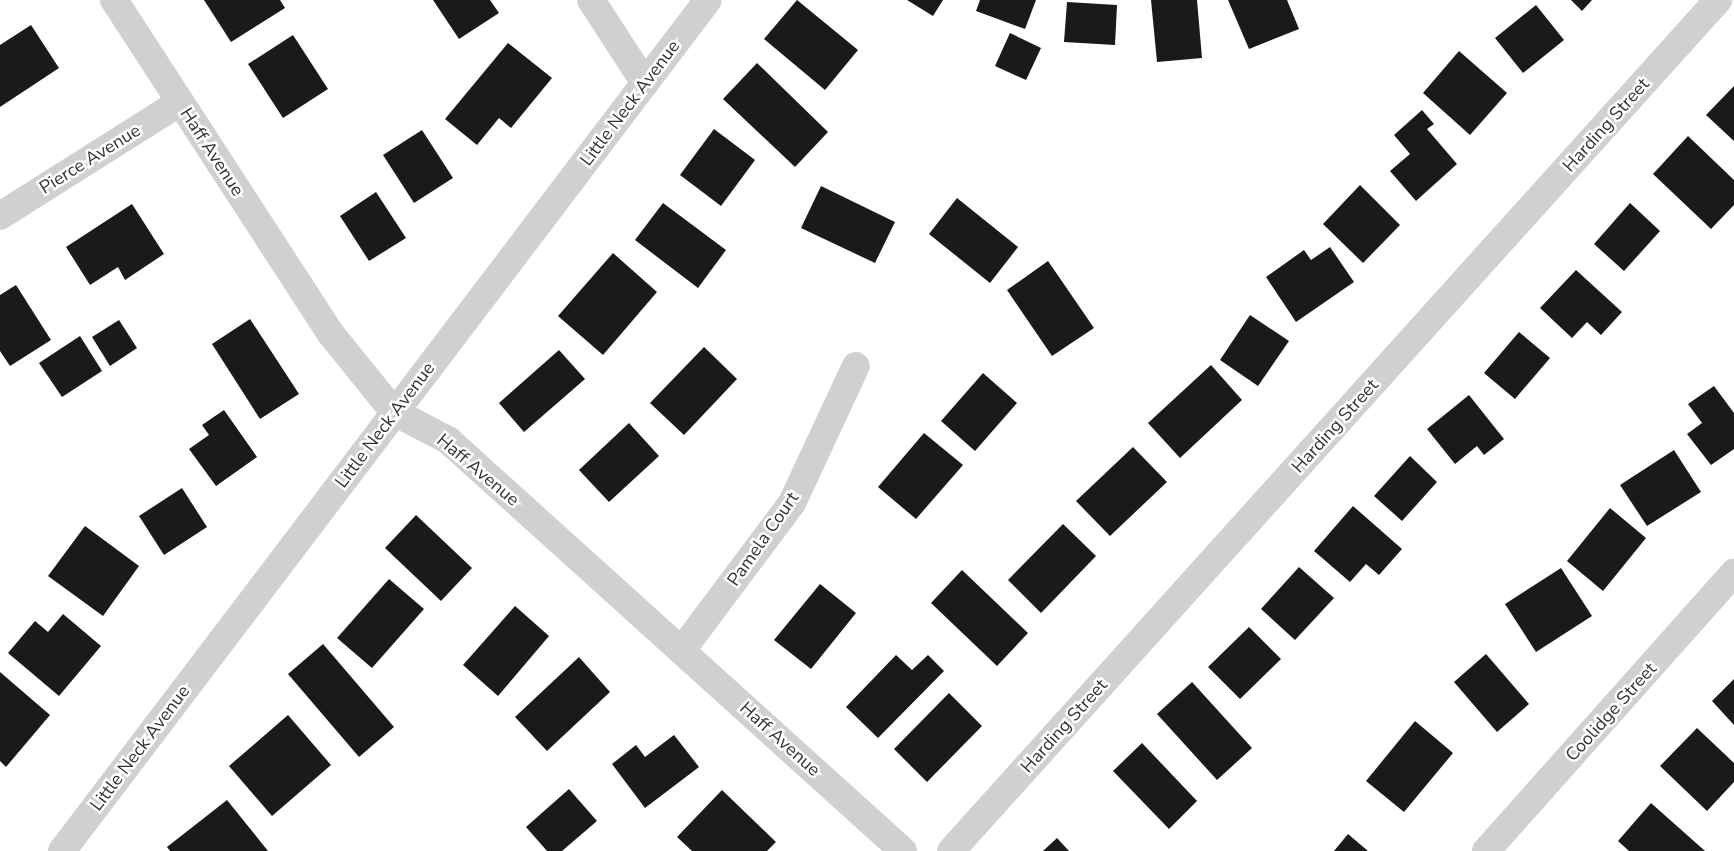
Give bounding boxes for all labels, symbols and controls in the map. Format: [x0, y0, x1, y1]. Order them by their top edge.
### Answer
street label: Little Neck Avenue [576, 36, 684, 170]
street label: Harding Street [1558, 74, 1654, 176]
street label: Haff Avenue [175, 104, 249, 200]
street label: Pierce Avenue [35, 119, 145, 199]
street label: Little Neck Avenue [331, 358, 439, 492]
street label: Harding Street [1287, 375, 1383, 477]
street label: Haff Avenue [432, 429, 524, 511]
street label: Pamela Court [723, 488, 803, 590]
street label: Coolidge Street [1561, 658, 1661, 766]
street label: Harding Street [1016, 675, 1112, 777]
street label: Little Neck Avenue [86, 681, 194, 815]
street label: Haff Avenue [735, 697, 825, 781]

